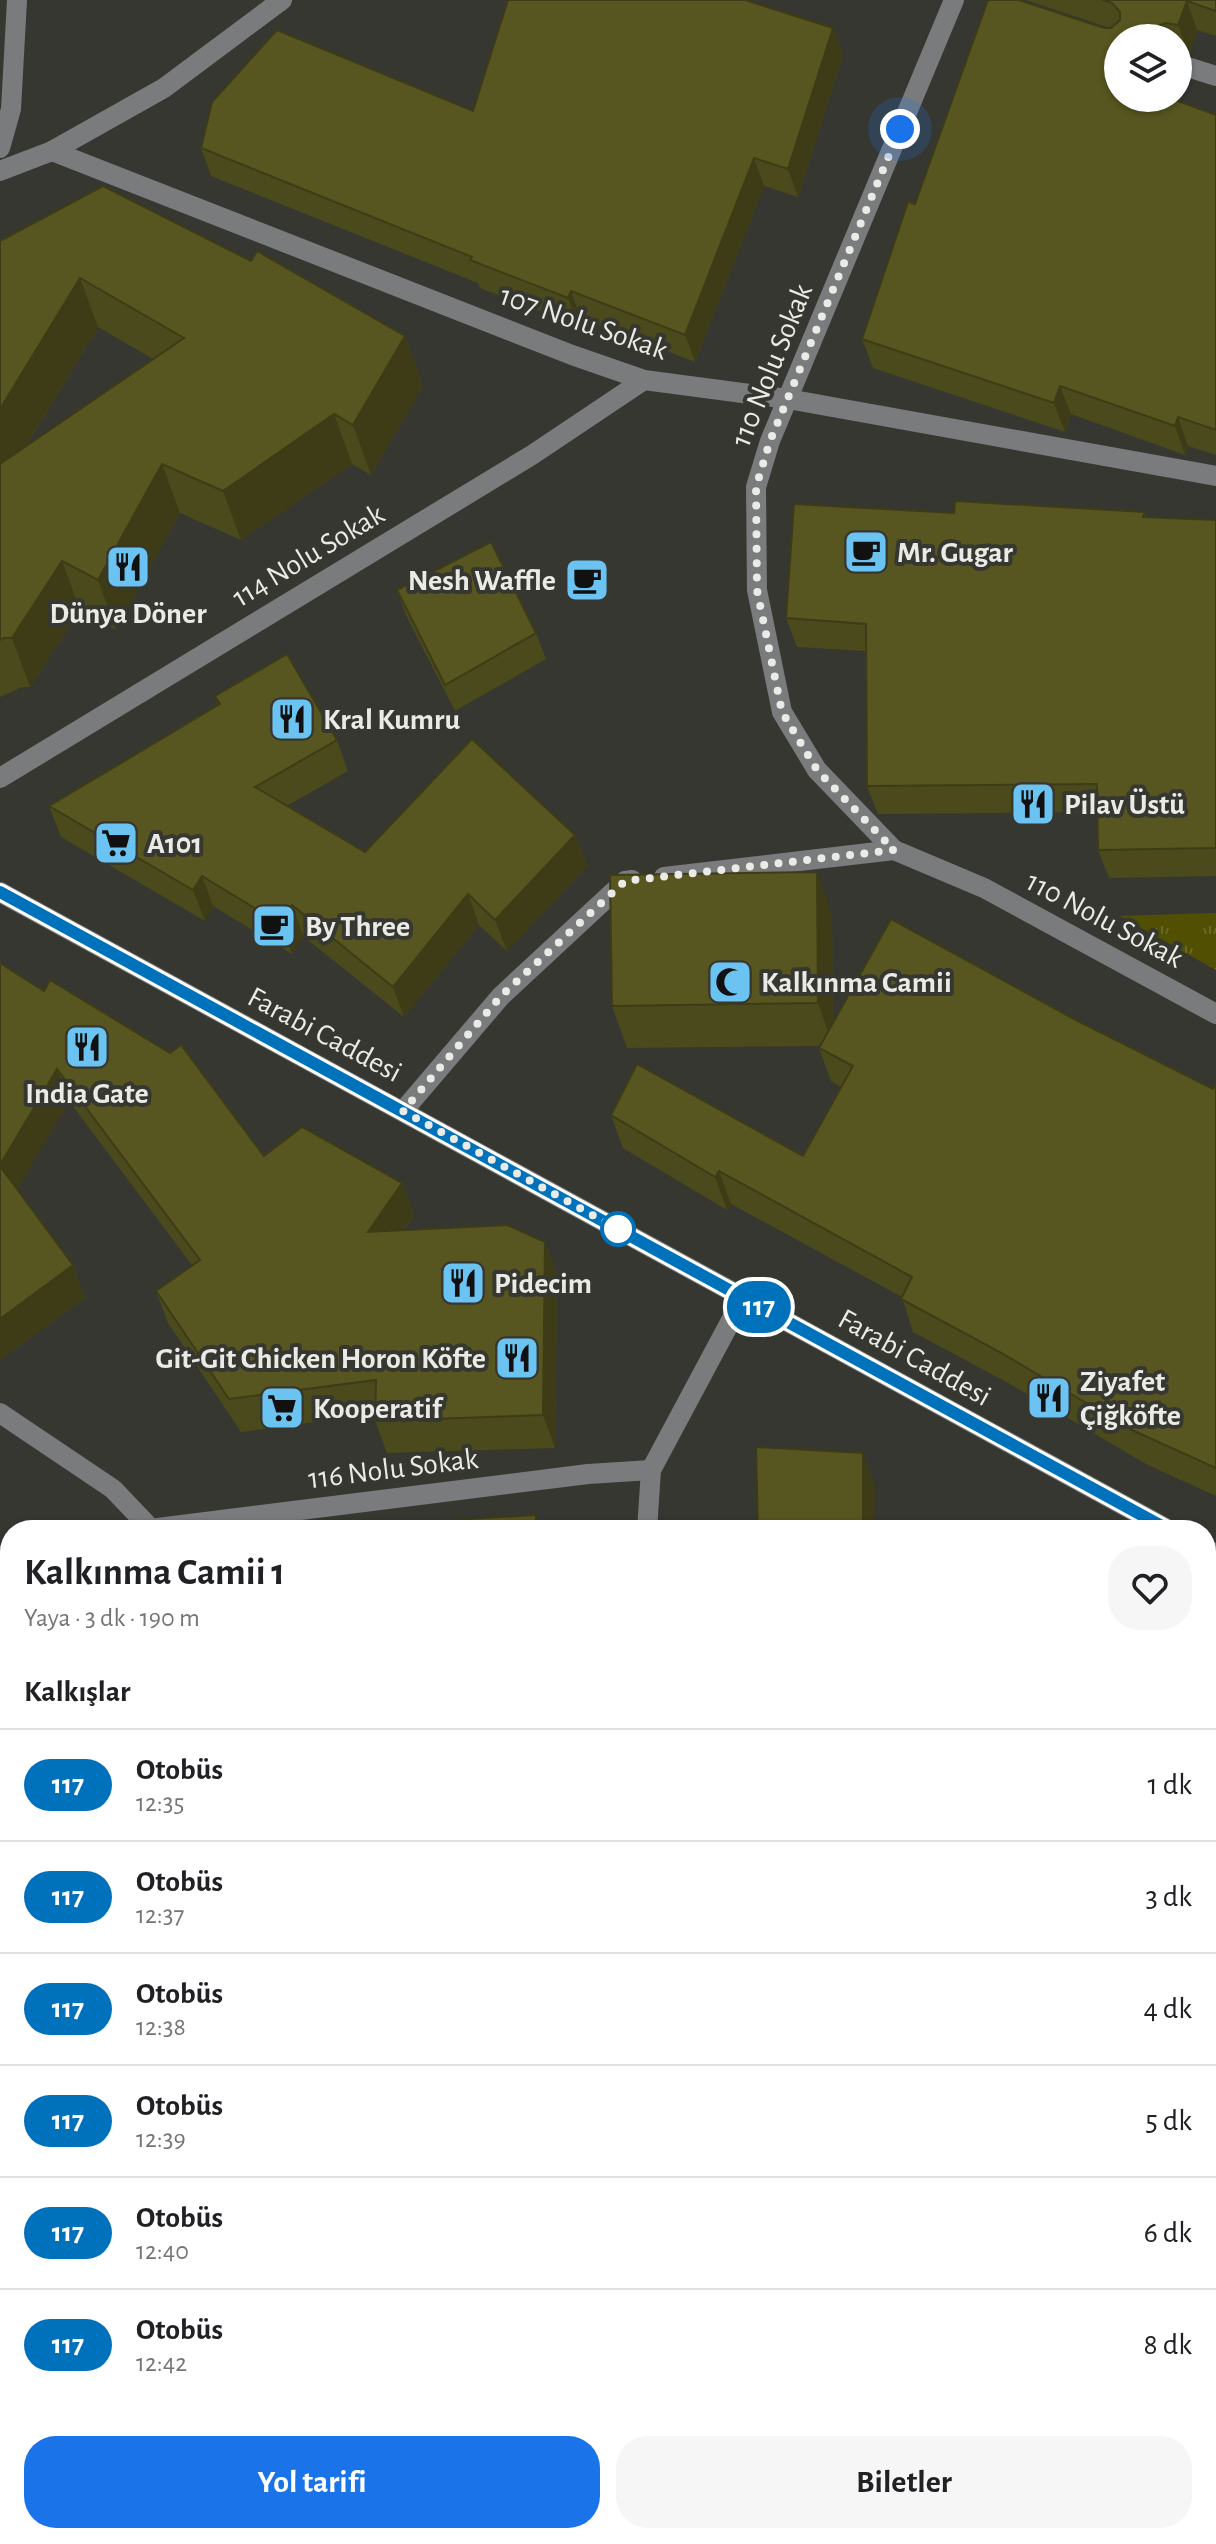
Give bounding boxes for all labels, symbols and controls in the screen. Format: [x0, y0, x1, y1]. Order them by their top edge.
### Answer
map controls [1104, 24, 1192, 112]
button: layers [1104, 24, 1192, 112]
your location [880, 109, 920, 149]
street label: 110 Nolu Sokak [726, 279, 818, 451]
street label: 107 Nolu Sokak [496, 280, 672, 366]
street label: 114 Nolu Sokak [227, 499, 390, 613]
cafe icon: Mr. Gugar [842, 528, 890, 576]
place label: Mr. Gugar [897, 538, 1013, 568]
restaurant icon: Dünya Döner [104, 543, 152, 591]
cafe icon: Nesh Waffle [563, 556, 611, 604]
place label: Nesh Waffle [408, 566, 556, 596]
place label: Dünya Döner [49, 599, 207, 629]
restaurant icon: Kral Kumru [268, 695, 316, 743]
place label: Kral Kumru [323, 705, 460, 735]
restaurant icon: Pilav Üstü [1009, 780, 1057, 828]
place label: Pilav Üstü [1064, 788, 1185, 820]
supermarket icon: A101 [92, 819, 140, 867]
place label: A101 [147, 829, 202, 859]
street label: 110 Nolu Sokak [1021, 866, 1188, 974]
cafe icon: By Three [250, 902, 298, 950]
place label: By Three [305, 912, 410, 942]
mosque icon: Kalkınma Camii [706, 958, 754, 1006]
place label: Kalkınma Camii [761, 968, 952, 998]
street label: Farabi Caddesi [243, 982, 406, 1088]
restaurant icon: India Gate [63, 1023, 111, 1071]
place label: India Gate [25, 1079, 149, 1109]
unlabelled marker [601, 1212, 635, 1246]
restaurant icon: Pidecim [439, 1259, 487, 1307]
place label: Pidecim [494, 1269, 592, 1299]
line badge: 117 [713, 1281, 805, 1333]
text: 117 [743, 1293, 775, 1321]
street label: Farabi Caddesi [833, 1304, 996, 1412]
restaurant icon: Git-Git Chicken Horon Köfte [493, 1334, 541, 1382]
place label: Git-Git Chicken Horon Köfte [156, 1344, 486, 1374]
place label: Ziyafet Çiğköfte [1080, 1367, 1181, 1431]
restaurant icon: Ziyafet Çiğköfte [1025, 1374, 1073, 1422]
supermarket icon: Kooperatif [258, 1384, 306, 1432]
place label: Kooperatif [313, 1394, 444, 1424]
street label: 116 Nolu Sokak [306, 1444, 480, 1494]
button: heart [1108, 1546, 1192, 1630]
text: Kalkınma Camii 1 [24, 1554, 285, 1592]
text: Yaya · 3 dk · 190 m [24, 1605, 200, 1631]
text: Kalkışlar [24, 1677, 130, 1707]
text: Otobüs [136, 1755, 223, 1785]
text: 1 dk [1148, 1770, 1192, 1800]
text: 117 [52, 1771, 84, 1799]
text: 12:35 [136, 1790, 184, 1816]
text: Otobüs [136, 1867, 223, 1897]
text: 3 dk [1145, 1882, 1192, 1912]
text: 117 [52, 1883, 84, 1911]
text: 12:37 [136, 1902, 184, 1928]
text: Otobüs [136, 1979, 223, 2009]
text: 4 dk [1143, 1994, 1192, 2024]
text: 117 [52, 1995, 84, 2023]
text: 12:38 [136, 2014, 186, 2040]
text: Otobüs [136, 2091, 223, 2121]
text: 5 dk [1145, 2106, 1192, 2136]
text: 117 [52, 2107, 84, 2135]
text: 12:39 [136, 2126, 186, 2152]
text: Otobüs [136, 2203, 223, 2233]
text: 6 dk [1144, 2218, 1192, 2248]
text: 117 [52, 2219, 84, 2247]
text: 12:40 [136, 2238, 189, 2264]
text: Otobüs [136, 2315, 223, 2345]
text: 8 dk [1144, 2330, 1192, 2360]
text: 117 [52, 2331, 84, 2359]
text: 12:42 [136, 2350, 187, 2376]
button: Yol tarifi [24, 2436, 600, 2528]
button: Biletler [616, 2436, 1192, 2528]

